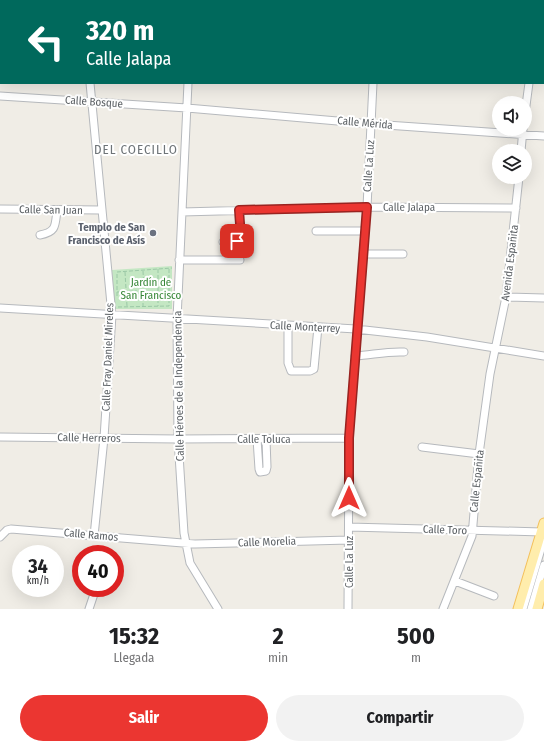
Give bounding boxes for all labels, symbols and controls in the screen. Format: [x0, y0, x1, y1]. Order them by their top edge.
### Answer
text: 320 m [86, 14, 154, 47]
icon: left [20, 16, 72, 68]
text: Calle Jalapa [86, 48, 171, 70]
street label: Calle Bosque [65, 93, 123, 111]
map controls [492, 96, 532, 184]
button: sound [492, 96, 532, 136]
street label: Calle Mérida [337, 114, 393, 132]
street label: Calle La Luz [361, 139, 377, 192]
district label: DEL COECILLO [94, 142, 178, 157]
button: layers [492, 144, 532, 184]
street label: Calle Jalapa [383, 201, 435, 214]
street label: Calle San Juan [19, 203, 83, 217]
place label: Templo de San Francisco de Asís [68, 221, 145, 247]
pin [220, 224, 254, 258]
street label: Avenida Españita [499, 224, 521, 302]
marker: Templo de San Francisco de Asís [148, 228, 158, 238]
icon: arrive [226, 230, 248, 252]
park label: Jardín de San Francisco [121, 276, 182, 302]
street label: Calle Fray Daniel Mireles [100, 302, 116, 412]
street label: Calle Héroes de la Independencia [171, 311, 187, 461]
street label: Calle Monterrey [269, 319, 341, 335]
street label: Calle Herreros [57, 431, 121, 445]
street label: Calle Toluca [237, 433, 291, 446]
street label: Calle Españita [467, 449, 487, 513]
position arrow [328, 477, 370, 519]
street label: Calle Toro [423, 523, 467, 537]
street label: Calle Ramos [63, 526, 119, 544]
street label: Calle Morelia [238, 534, 296, 550]
street label: Calle La Luz [343, 535, 356, 588]
speed limit sign: 40 [72, 545, 124, 597]
text: 34 [28, 554, 48, 578]
text: km/h [27, 575, 49, 587]
text: 15:32 [109, 622, 159, 650]
text: 2 [272, 622, 284, 650]
text: 500 [397, 622, 435, 650]
text: Llegada [114, 650, 154, 665]
text: min [268, 650, 288, 665]
text: m [411, 650, 421, 665]
button: Salir [20, 695, 268, 741]
button: Compartir [276, 695, 524, 741]

